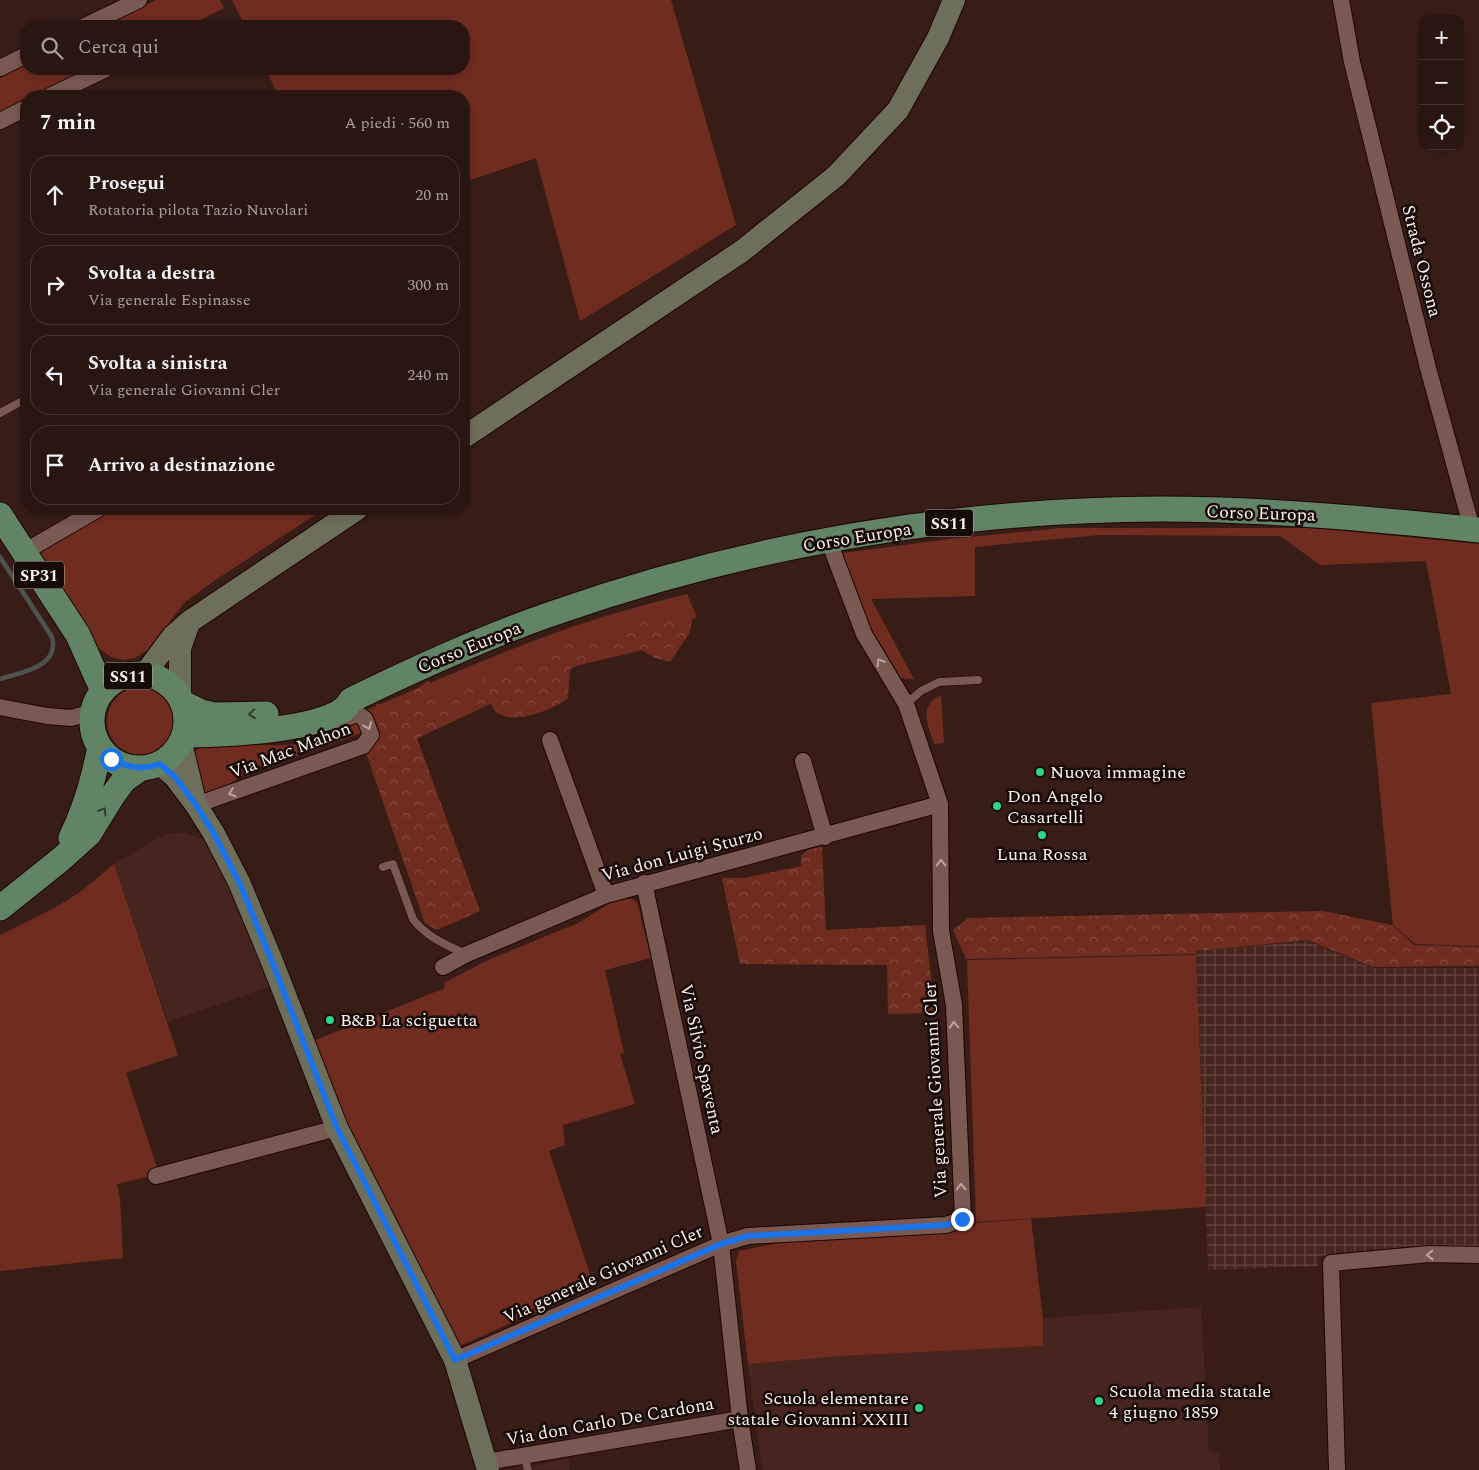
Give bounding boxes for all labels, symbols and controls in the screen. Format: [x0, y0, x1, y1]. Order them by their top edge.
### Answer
map controls [1419, 15, 1464, 150]
button: + [1419, 15, 1464, 60]
search box [20, 20, 470, 75]
text: Cerca qui [78, 33, 159, 62]
icon: search [38, 34, 66, 62]
button: − [1419, 60, 1464, 105]
button: locate [1419, 105, 1464, 150]
text: 7 min [40, 107, 96, 139]
text: A piedi · 560 m [344, 111, 450, 135]
text: Prosegui [88, 169, 165, 198]
icon: ahead [41, 181, 69, 209]
text: 20 m [415, 183, 449, 207]
text: Rotatoria pilota Tazio Nuvolari [88, 198, 308, 222]
street label: Strada Ossona [1395, 202, 1449, 320]
text: Svolta a destra [88, 259, 215, 288]
icon: right [41, 271, 69, 299]
text: 300 m [407, 273, 449, 297]
text: Via generale Espinasse [88, 288, 251, 312]
text: Svolta a sinistra [88, 349, 228, 378]
icon: left [41, 361, 69, 389]
text: 240 m [407, 363, 449, 387]
text: Via generale Giovanni Cler [88, 378, 280, 402]
icon: arrive [41, 451, 69, 479]
text: Arrivo a destinazione [88, 451, 275, 480]
street label: Corso Europa [1206, 498, 1316, 529]
road number: SS11 [925, 509, 973, 536]
street label: Corso Europa [801, 516, 914, 559]
road number: SP31 [14, 562, 64, 588]
street label: Corso Europa [413, 614, 525, 681]
one-way arrow [877, 658, 887, 667]
road number: SS11 [104, 662, 152, 689]
one-way arrow [248, 709, 256, 720]
street label: Via Mac Mahon [226, 715, 355, 786]
one-way arrow [362, 721, 372, 730]
route start [100, 748, 123, 771]
place label: Nuova immagine [1050, 759, 1186, 786]
marker: Nuova immagine [1034, 766, 1046, 778]
place label: Don Angelo Casartelli [1007, 783, 1103, 831]
one-way arrow [228, 788, 237, 798]
marker: Don Angelo Casartelli [991, 800, 1003, 812]
one-way arrow [97, 807, 107, 816]
street label: Via don Luigi Sturzo [599, 820, 766, 889]
marker: Luna Rossa [1036, 829, 1048, 841]
place label: Luna Rossa [997, 841, 1088, 868]
one-way arrow [936, 859, 946, 867]
street label: Via generale Giovanni Cler [916, 981, 955, 1199]
street label: Via Silvio Spaventa [672, 982, 731, 1137]
place label: B&B La sciguetta [340, 1007, 478, 1034]
marker: B&B La sciguetta [324, 1014, 336, 1026]
one-way arrow [949, 1021, 960, 1029]
one-way arrow [956, 1183, 967, 1191]
route end [951, 1208, 974, 1231]
street label: Via generale Giovanni Cler [499, 1218, 707, 1331]
one-way arrow [1426, 1249, 1434, 1260]
place label: Scuola media statale 4 giugno 1859 [1109, 1378, 1271, 1426]
place label: Scuola elementare statale Giovanni XXIII [728, 1385, 909, 1433]
street label: Via don Carlo De Cardona [504, 1390, 716, 1453]
marker: Scuola media statale 4 giugno 1859 [1093, 1395, 1105, 1407]
marker: Scuola elementare statale Giovanni XXIII [913, 1402, 925, 1414]

